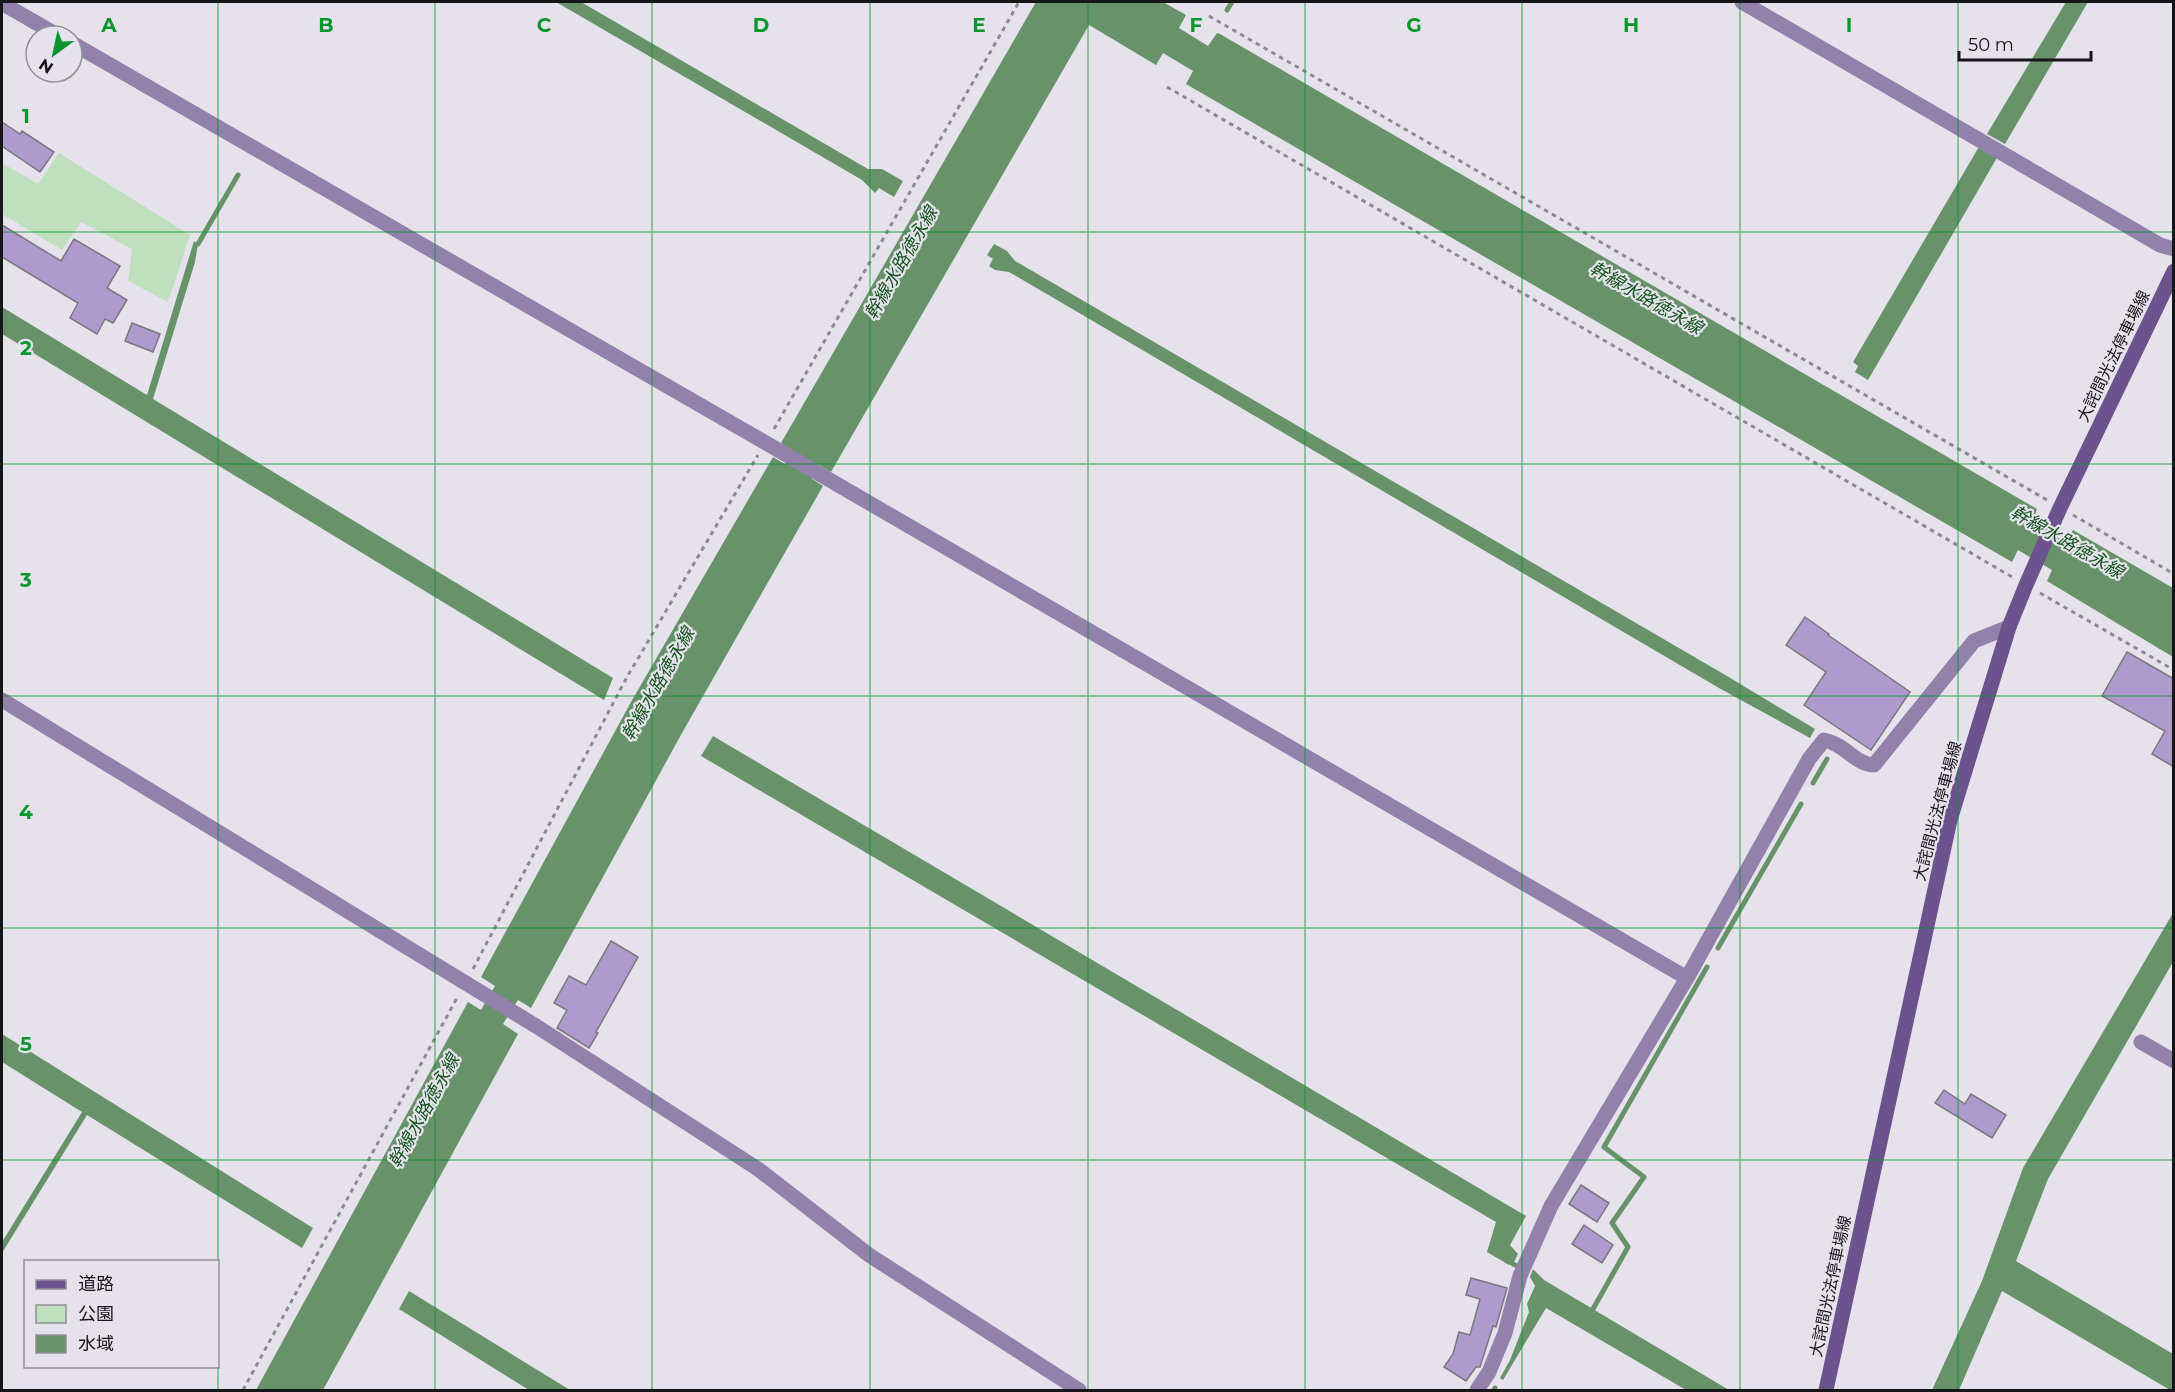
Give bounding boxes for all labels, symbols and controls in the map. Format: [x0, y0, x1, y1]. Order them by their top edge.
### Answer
text: A [100, 13, 117, 37]
text: B [318, 13, 334, 37]
text: C [537, 13, 552, 37]
text: D [753, 13, 769, 37]
text: E [972, 13, 986, 37]
text: F [1190, 13, 1203, 37]
text: G [1406, 13, 1422, 37]
text: H [1623, 13, 1639, 37]
text: I [1846, 13, 1852, 37]
north arrow [24, 24, 84, 84]
scale bar [1959, 24, 2091, 62]
text: 50 m [1968, 34, 2014, 56]
text: N [36, 55, 57, 78]
text: 1 [22, 104, 30, 128]
water label: 幹線水路徳永線 [860, 201, 943, 323]
water label: 幹線水路徳永線 [1586, 257, 1708, 340]
street label: 大詫間光法停車場線 [2073, 287, 2154, 425]
text: 2 [20, 336, 32, 360]
water label: 幹線水路徳永線 [2007, 501, 2129, 584]
text: 3 [19, 568, 32, 592]
water label: 幹線水路徳永線 [617, 622, 700, 744]
street label: 大詫間光法停車場線 [1910, 739, 1965, 883]
text: 4 [19, 800, 33, 824]
text: 5 [20, 1032, 32, 1056]
water label: 幹線水路徳永線 [384, 1049, 465, 1171]
street label: 大詫間光法停車場線 [1806, 1214, 1855, 1359]
legend [24, 1260, 219, 1368]
text: 道路 [78, 1273, 114, 1295]
text: 公園 [78, 1303, 114, 1325]
text: 水域 [78, 1333, 114, 1355]

